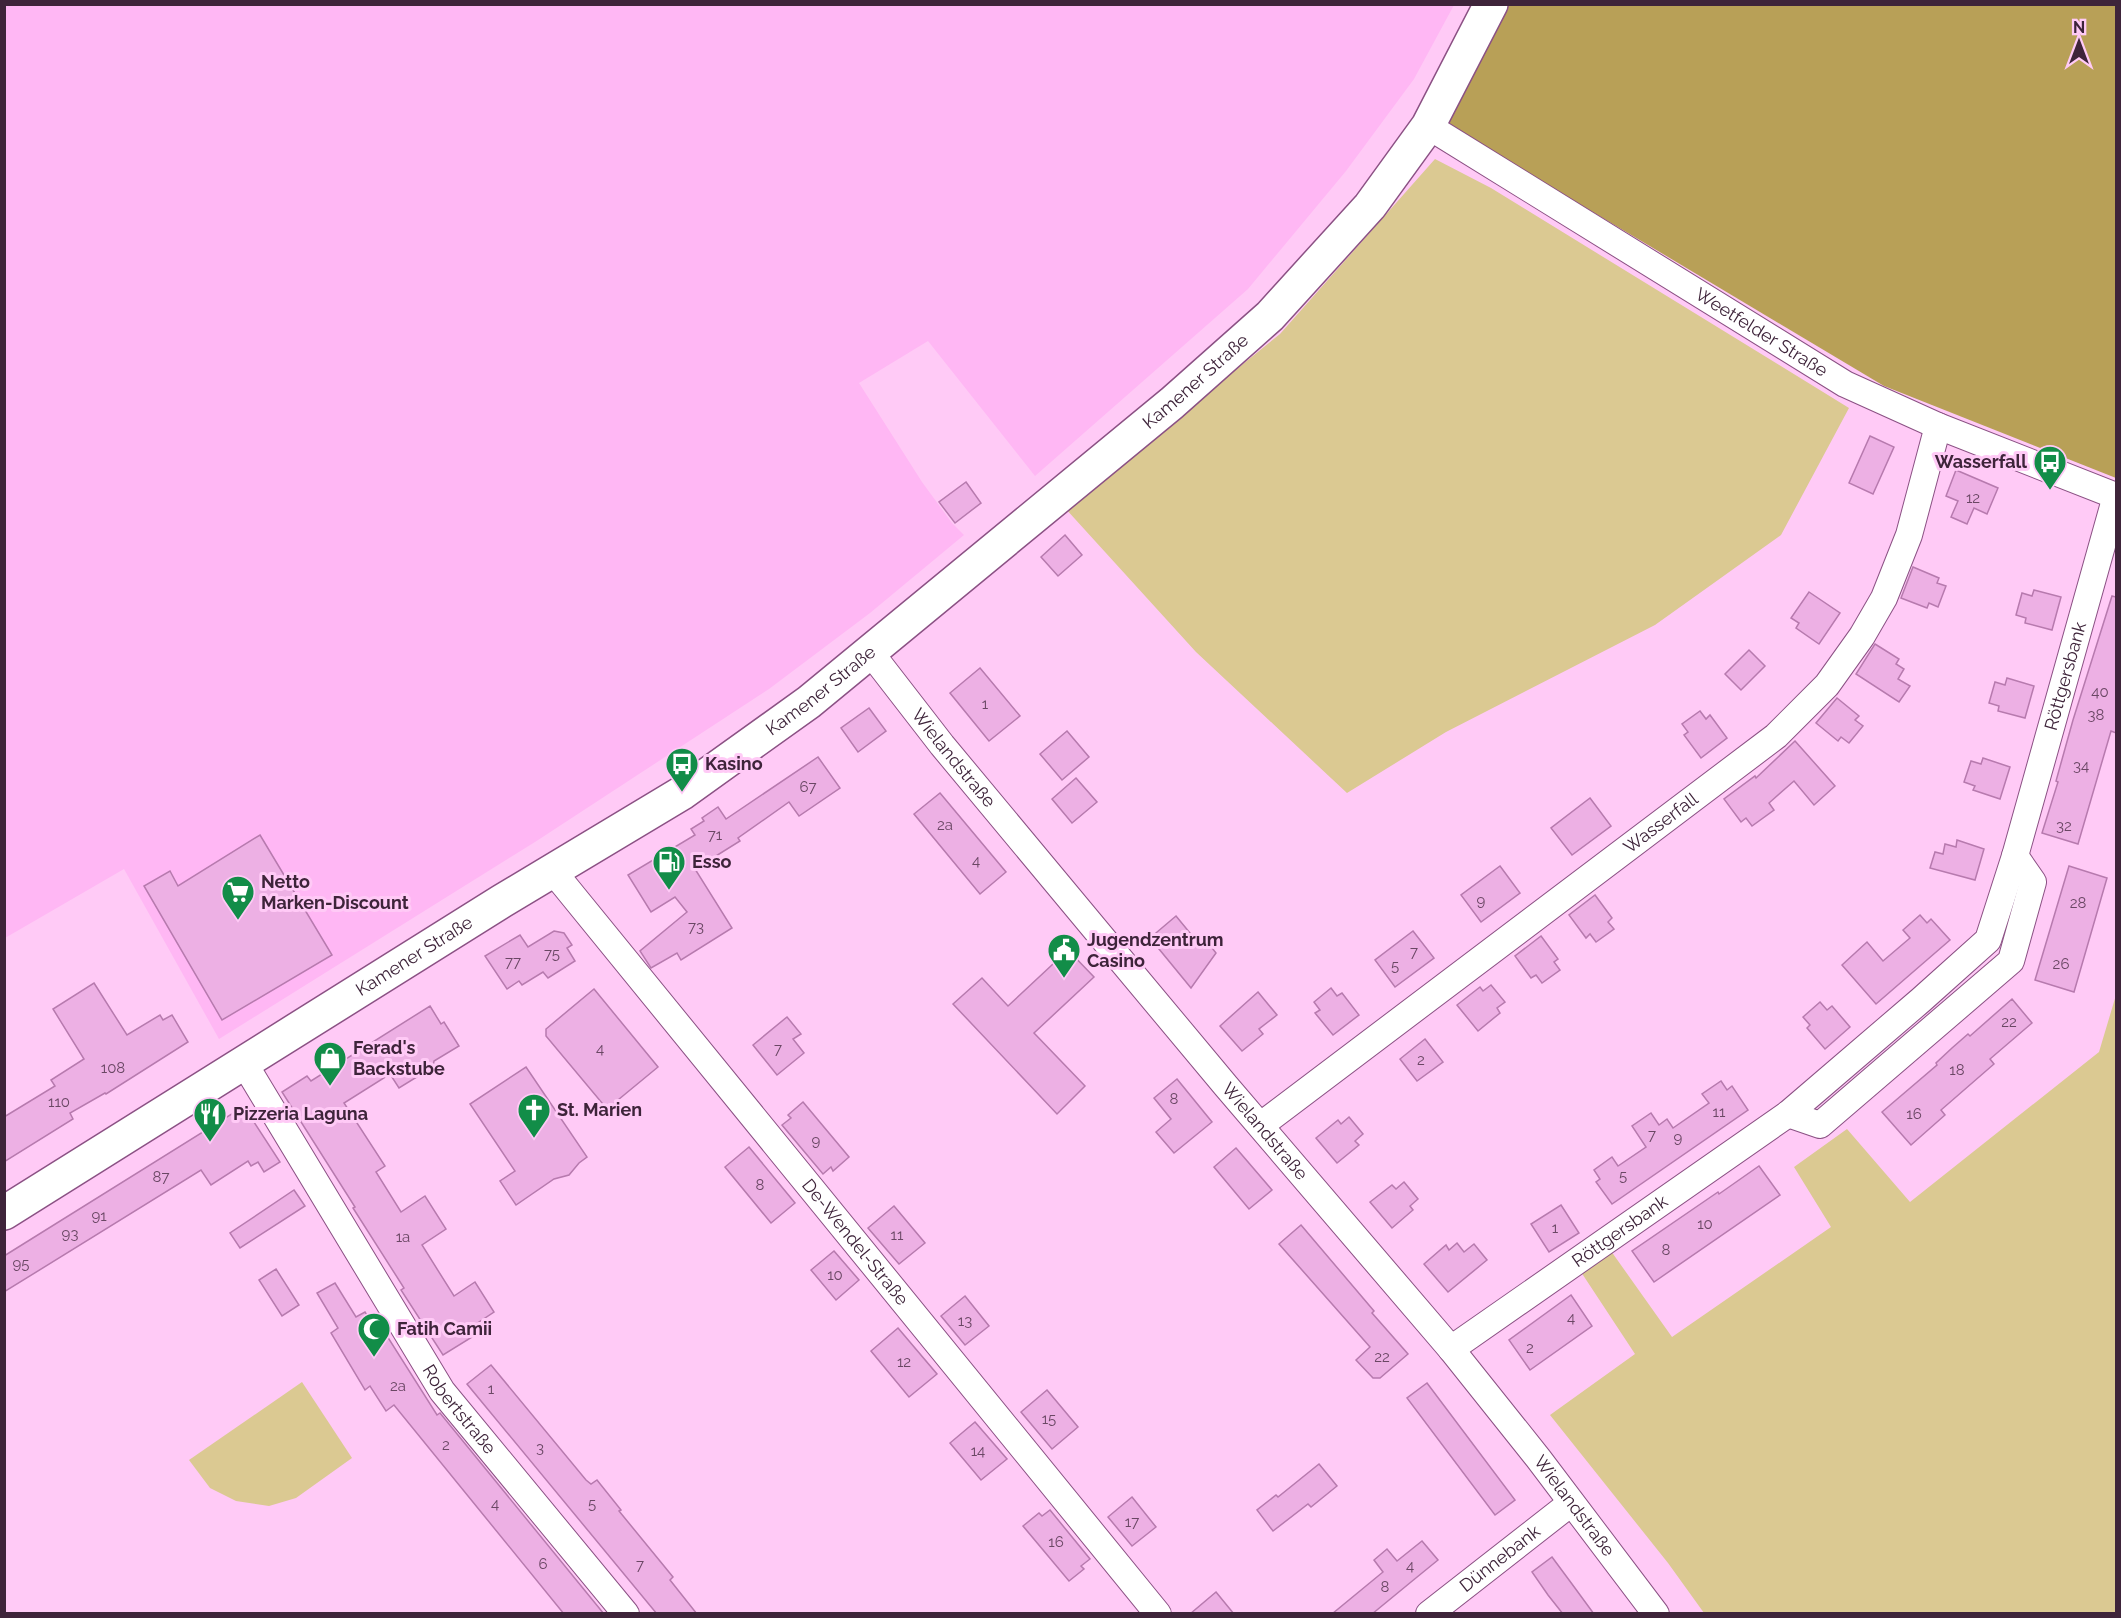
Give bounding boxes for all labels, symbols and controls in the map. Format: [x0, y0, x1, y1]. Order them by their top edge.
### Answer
north arrow [2049, 12, 2109, 72]
text: N [2073, 18, 2085, 37]
street label: Weetfelder Straße [1692, 283, 1832, 381]
street label: Kamener Straße [1138, 329, 1253, 433]
bus stop icon: Wasserfall [2032, 444, 2068, 491]
place label: Wasserfall [1935, 451, 2027, 472]
house number: 12 [1966, 489, 1980, 507]
street label: Röttgersbank [2040, 619, 2090, 733]
street label: Kamener Straße [761, 641, 880, 740]
house number: 40 [2091, 683, 2109, 701]
house number: 1 [982, 695, 989, 713]
street label: Wielandstraße [908, 704, 1001, 812]
house number: 38 [2088, 706, 2105, 724]
bus stop icon: Kasino [664, 746, 700, 793]
place label: Kasino [705, 753, 763, 774]
house number: 34 [2073, 757, 2089, 775]
house number: 67 [799, 778, 817, 796]
street label: Wasserfall [1619, 788, 1702, 857]
house number: 2a [937, 816, 953, 834]
house number: 32 [2056, 817, 2072, 835]
house number: 71 [708, 826, 723, 844]
fuel station icon: Esso [651, 844, 687, 891]
place label: Esso [692, 851, 732, 872]
house number: 4 [972, 852, 980, 870]
place label: Netto Marken-Discount [261, 871, 409, 913]
supermarket icon: Netto Marken-Discount [220, 874, 256, 921]
house number: 9 [1477, 892, 1486, 910]
house number: 28 [2070, 894, 2086, 912]
street label: Kamener Straße [352, 911, 476, 1000]
house number: 73 [688, 918, 704, 936]
place label: Jugendzentrum Casino [1087, 929, 1224, 971]
public building icon: Jugendzentrum Casino [1046, 932, 1082, 979]
house number: 7 [1410, 943, 1418, 961]
house number: 75 [544, 945, 560, 963]
house number: 77 [505, 953, 521, 971]
house number: 26 [2053, 955, 2069, 973]
house number: 5 [1391, 957, 1399, 975]
house number: 22 [2001, 1013, 2017, 1031]
place label: Ferad's Backstube [353, 1037, 445, 1079]
shop icon: Ferad's Backstube [312, 1040, 348, 1087]
house number: 4 [596, 1040, 604, 1058]
house number: 7 [774, 1040, 782, 1058]
house number: 2 [1417, 1051, 1425, 1069]
house number: 108 [101, 1059, 125, 1077]
house number: 18 [1949, 1061, 1965, 1079]
street label: Wielandstraße [1218, 1078, 1313, 1184]
house number: 8 [1170, 1090, 1179, 1108]
church icon: St. Marien [516, 1092, 552, 1139]
house number: 110 [48, 1093, 70, 1111]
restaurant icon: Pizzeria Laguna [192, 1096, 228, 1143]
place label: St. Marien [557, 1099, 642, 1120]
place label: Pizzeria Laguna [233, 1103, 368, 1124]
house number: 11 [1713, 1103, 1726, 1121]
house number: 16 [1906, 1105, 1922, 1123]
house number: 7 [1648, 1126, 1656, 1144]
house number: 9 [1674, 1129, 1683, 1147]
house number: 9 [812, 1132, 821, 1150]
house number: 5 [1619, 1167, 1627, 1185]
house number: 87 [153, 1168, 169, 1186]
street label: De-Wendel-Straße [798, 1175, 913, 1309]
house number: 8 [756, 1176, 765, 1194]
street label: Röttgersbank [1568, 1190, 1672, 1271]
house number: 91 [91, 1207, 107, 1225]
house number: 10 [1697, 1215, 1713, 1233]
house number: 1 [1552, 1219, 1559, 1237]
house number: 93 [62, 1225, 78, 1243]
house number: 11 [891, 1226, 904, 1244]
house number: 1a [396, 1228, 410, 1246]
house number: 8 [1662, 1241, 1671, 1259]
house number: 95 [13, 1255, 29, 1273]
house number: 10 [827, 1266, 843, 1284]
house number: 4 [1567, 1309, 1575, 1327]
mosque icon: Fatih Camii [356, 1311, 392, 1358]
house number: 13 [958, 1312, 972, 1330]
place label: Fatih Camii [397, 1318, 492, 1339]
house number: 2 [1526, 1339, 1534, 1357]
house number: 22 [1374, 1348, 1390, 1366]
house number: 12 [897, 1353, 911, 1371]
street label: Robertstraße [418, 1361, 501, 1458]
house number: 2a [390, 1377, 406, 1395]
house number: 1 [488, 1380, 495, 1398]
house number: 15 [1042, 1410, 1056, 1428]
house number: 2 [442, 1436, 450, 1454]
house number: 3 [536, 1439, 544, 1457]
house number: 14 [971, 1442, 985, 1460]
street label: Wielandstraße [1530, 1451, 1620, 1561]
house number: 4 [491, 1495, 499, 1513]
house number: 5 [588, 1495, 596, 1513]
house number: 17 [1125, 1513, 1139, 1531]
street label: Dünnebank [1455, 1520, 1544, 1596]
house number: 16 [1048, 1533, 1064, 1551]
house number: 6 [538, 1555, 548, 1573]
house number: 7 [636, 1556, 644, 1574]
house number: 4 [1406, 1557, 1414, 1575]
house number: 8 [1381, 1578, 1390, 1596]

